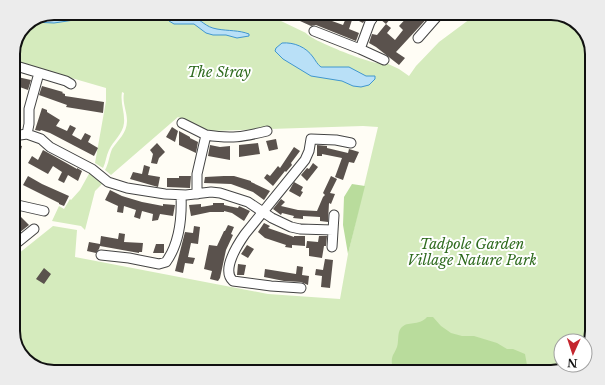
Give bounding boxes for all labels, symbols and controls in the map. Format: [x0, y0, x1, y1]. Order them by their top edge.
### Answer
park label: The Stray [187, 63, 252, 81]
park label: Tadpole Garden Village Nature Park [407, 235, 537, 269]
north arrow [553, 333, 593, 373]
text: N [566, 356, 578, 370]

